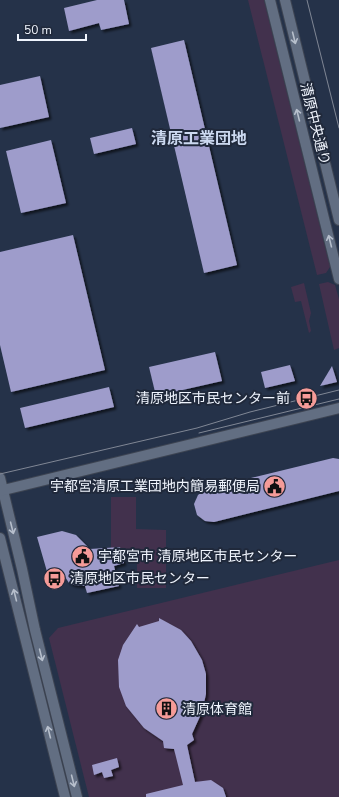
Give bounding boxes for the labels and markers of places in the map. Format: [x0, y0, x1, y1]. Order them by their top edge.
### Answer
bus stop icon: 清原地区市民センター前 [293, 385, 319, 411]
place label: 清原地区市民センター前 [136, 389, 290, 408]
public building icon: 宇都宮清原工業団地内簡易郵便局 [262, 473, 288, 499]
place label: 宇都宮清原工業団地内簡易郵便局 [50, 477, 260, 496]
public building icon: 宇都宮市 清原地区市民センター [69, 543, 95, 569]
place label: 宇都宮市 清原地区市民センター [98, 547, 298, 566]
bus stop icon: 清原地区市民センター [41, 565, 67, 591]
place label: 清原地区市民センター [70, 569, 210, 588]
building icon: 清原体育館 [153, 696, 179, 722]
place label: 清原体育館 [182, 700, 252, 719]

